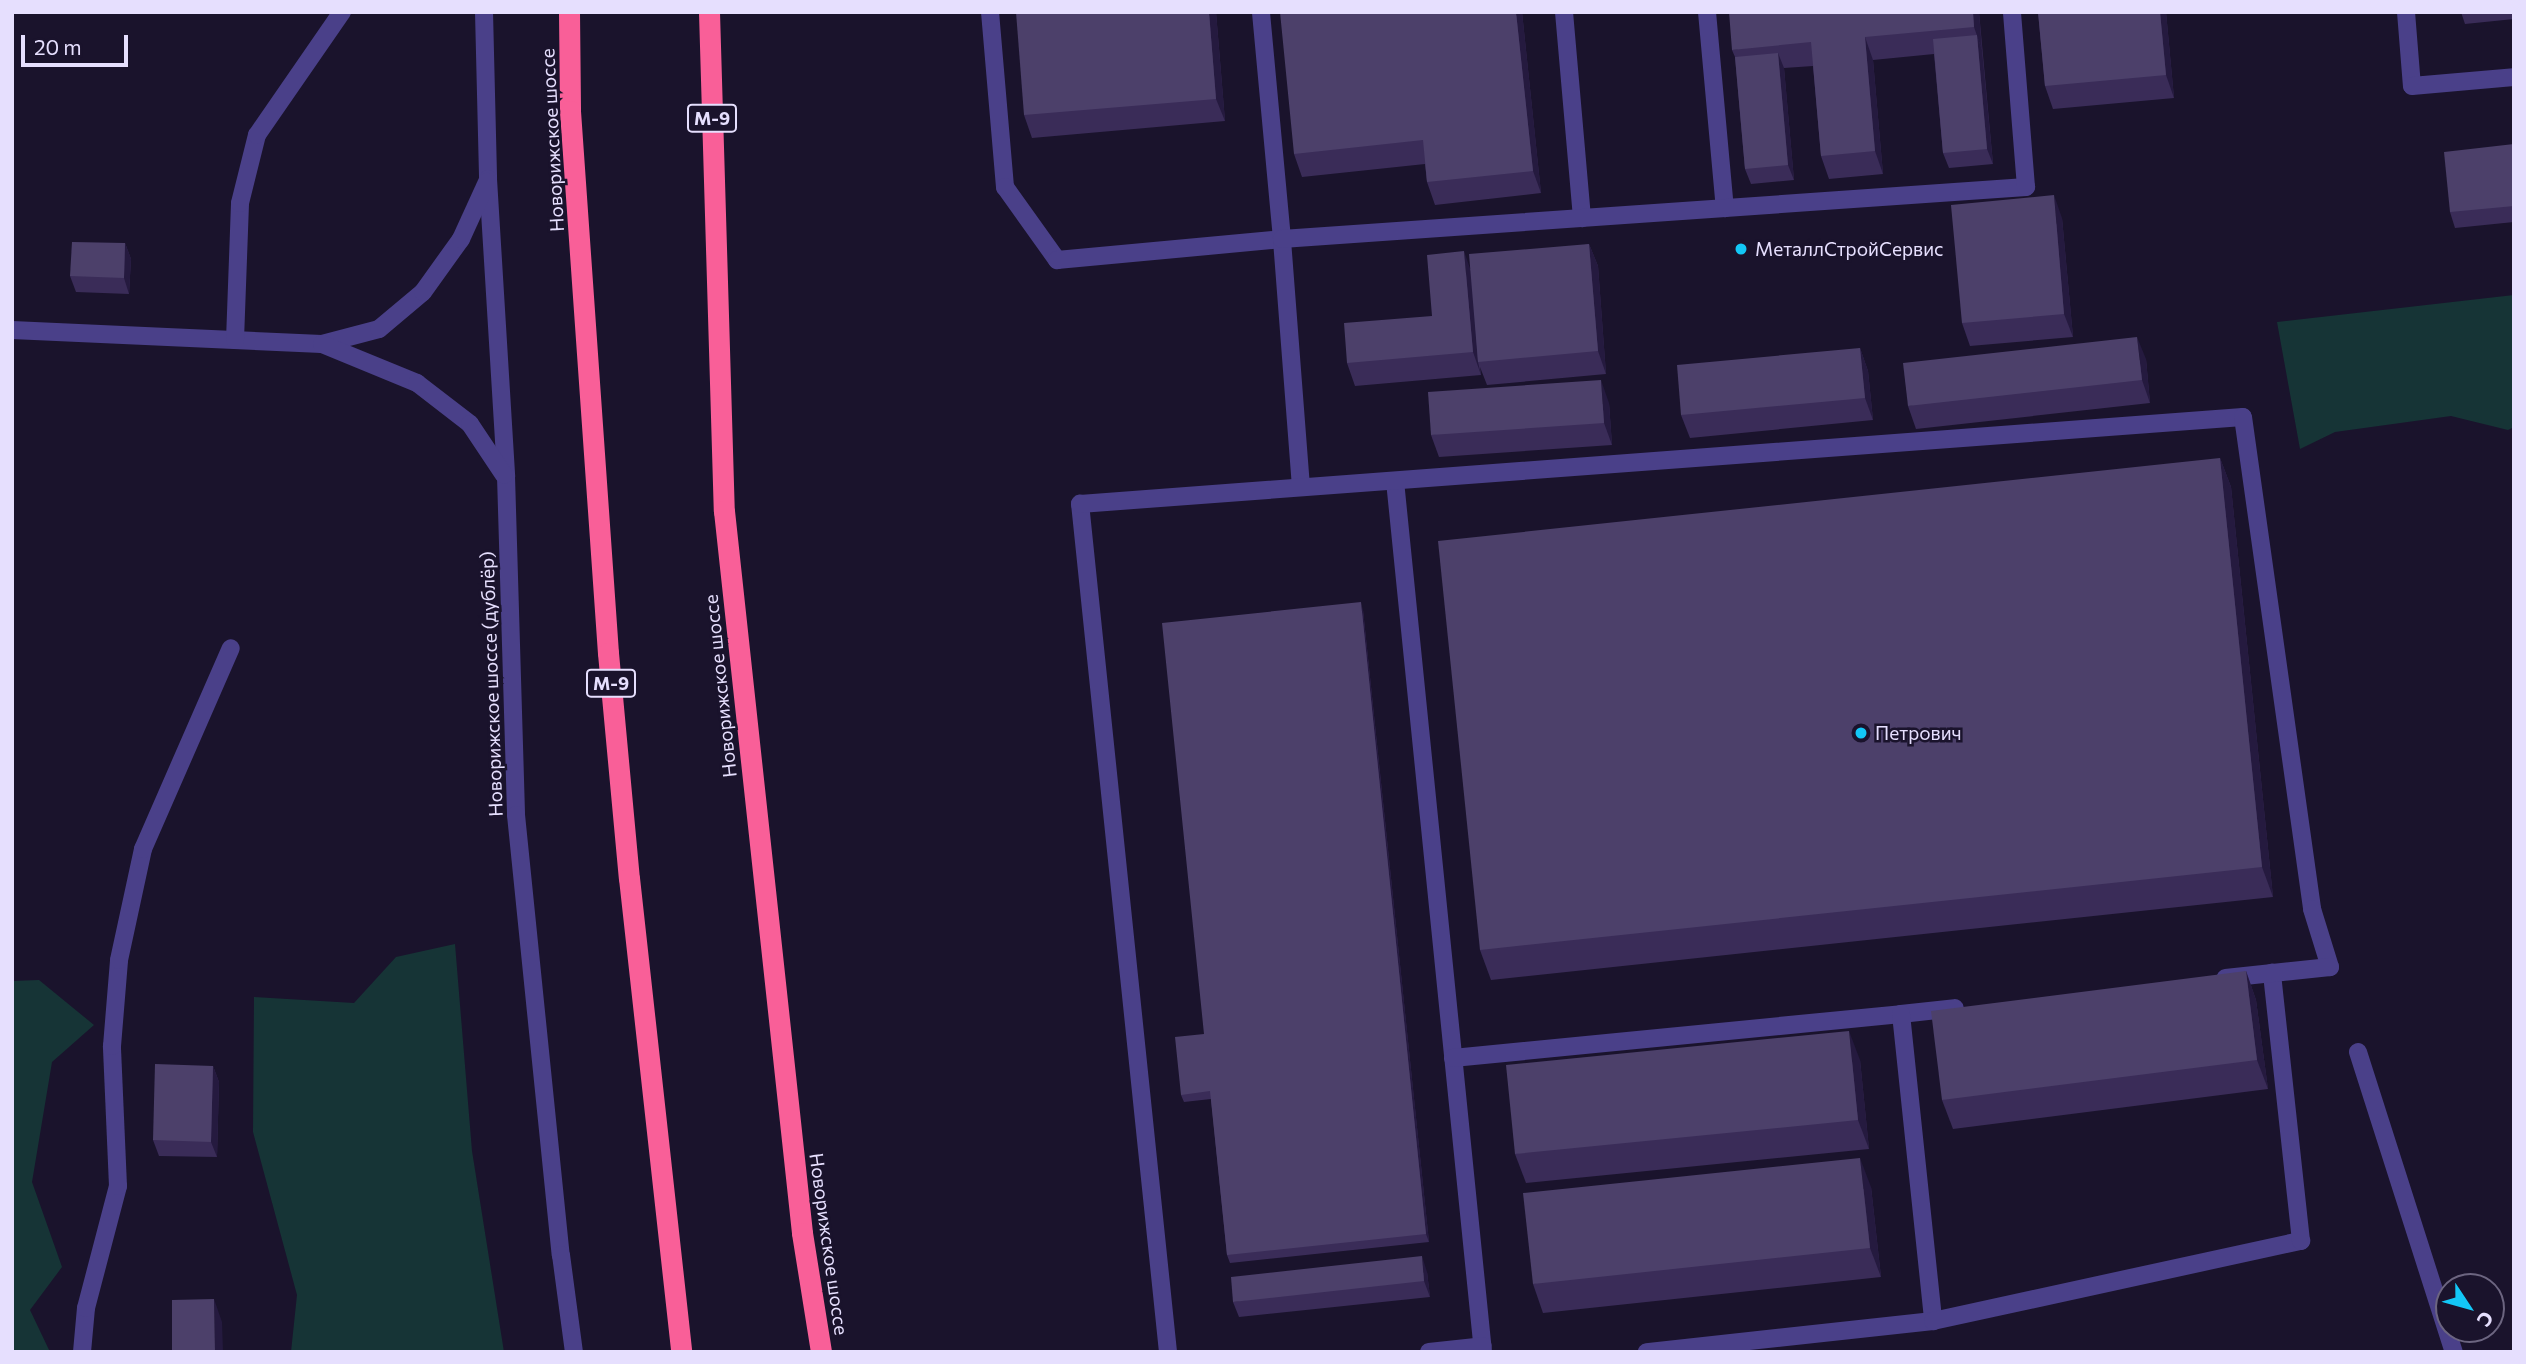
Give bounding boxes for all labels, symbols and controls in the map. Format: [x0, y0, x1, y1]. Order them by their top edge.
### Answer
scale bar [24, 21, 131, 65]
text: 20 m [34, 34, 82, 59]
street label: Новорижское шоссе [536, 48, 568, 232]
road number: М-9 [686, 104, 738, 132]
place label: МеталлСтройСервис [1755, 238, 1943, 260]
marker: МеталлСтройСервис [1733, 241, 1749, 257]
street label: Новорижское шоссе (дублёр) [475, 551, 507, 817]
street label: Новорижское шоссе [699, 593, 741, 779]
road number: М-9 [585, 668, 637, 698]
place label: Петрович [1875, 722, 1962, 744]
marker: Петрович [1853, 725, 1869, 741]
street label: Новорижское шоссе [805, 1151, 853, 1337]
north arrow [2435, 1273, 2505, 1343]
text: С [2473, 1307, 2499, 1331]

